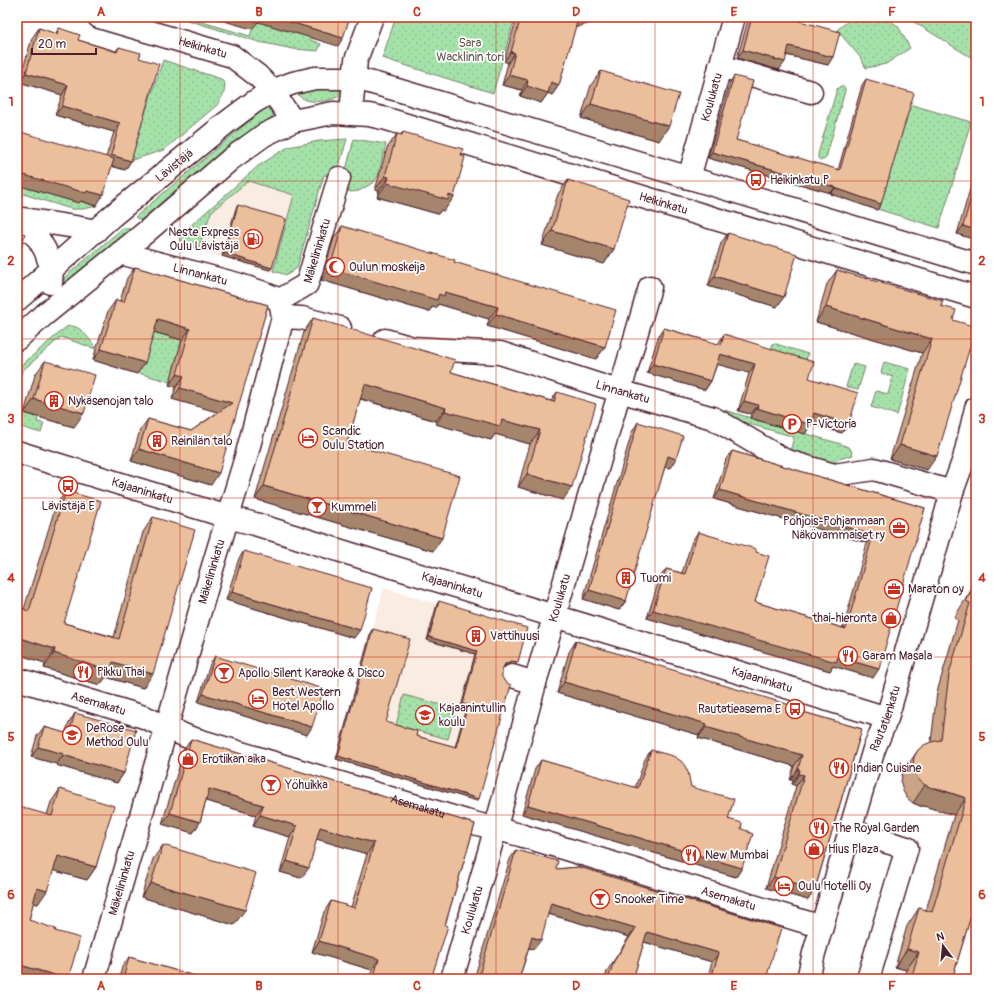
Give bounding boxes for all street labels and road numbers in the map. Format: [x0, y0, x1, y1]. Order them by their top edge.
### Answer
street label: Heikinkatu [176, 33, 229, 62]
street label: Koulukatu [698, 71, 726, 123]
street label: Lävistäjä [152, 145, 196, 185]
street label: Heikinkatu [637, 189, 690, 218]
street label: Mäkelininkatu [300, 217, 334, 285]
street label: Linnankatu [171, 260, 229, 289]
street label: Linnankatu [594, 377, 651, 407]
street label: Kajaaninkatu [110, 474, 175, 507]
street label: Mäkelininkatu [195, 537, 228, 606]
street label: Kajaaninkatu [420, 569, 485, 601]
street label: Koulukatu [546, 572, 574, 624]
street label: Kajaaninkatu [730, 663, 794, 696]
street label: Rautatienkatu [866, 684, 903, 754]
street label: Asemakatu [69, 688, 128, 719]
street label: Asemakatu [389, 791, 447, 822]
street label: Mäkelininkatu [105, 849, 138, 917]
street label: Asemakatu [699, 883, 758, 914]
street label: Koulukatu [458, 884, 486, 936]

